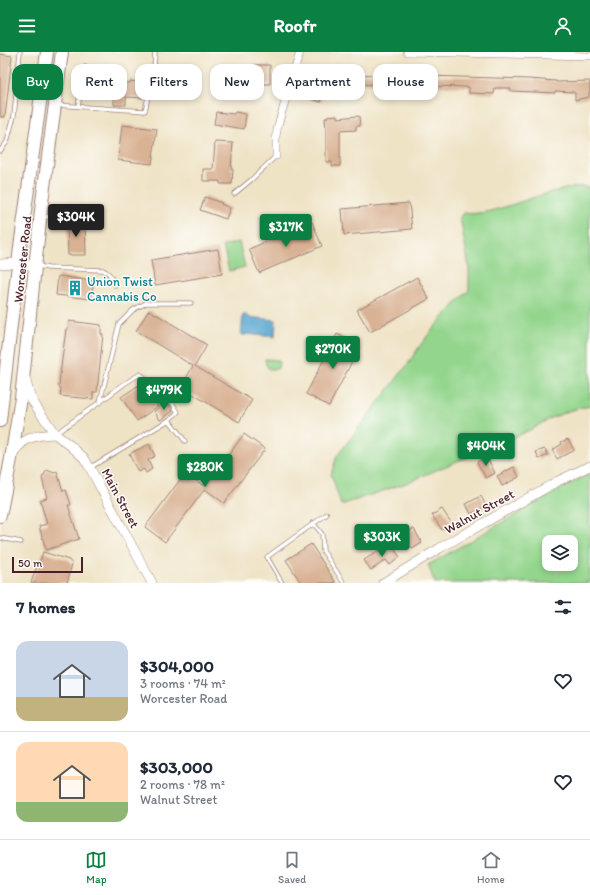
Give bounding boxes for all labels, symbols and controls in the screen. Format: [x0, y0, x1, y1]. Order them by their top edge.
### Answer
icon: menu [16, 15, 38, 37]
text: Roofr [274, 15, 316, 37]
icon: person [552, 15, 574, 37]
chip: Buy [12, 64, 63, 100]
chip: Rent [71, 64, 127, 100]
chip: Filters [135, 64, 202, 100]
chip: New [210, 64, 264, 100]
chip: Apartment [272, 64, 365, 100]
chip: House [373, 64, 438, 100]
pin: $304K [48, 204, 104, 238]
text: $304K [57, 209, 95, 224]
pin: $317K [258, 214, 314, 248]
street label: Worcester Road [10, 215, 35, 303]
text: $317K [269, 219, 303, 234]
place label: Union Twist Cannabis Co [87, 274, 157, 304]
building icon: Union Twist Cannabis Co [66, 279, 84, 297]
pin: $270K [305, 336, 361, 370]
text: $270K [315, 341, 351, 356]
pin: $479K [136, 377, 192, 411]
text: $479K [146, 382, 182, 397]
pin: $404K [458, 433, 514, 467]
text: $404K [467, 438, 505, 453]
pin: $280K [177, 454, 233, 488]
text: $280K [187, 459, 223, 474]
street label: Main Street [99, 466, 143, 531]
street label: Walnut Street [442, 486, 517, 537]
pin: $303K [354, 524, 410, 558]
text: $303K [363, 529, 401, 544]
map controls [542, 535, 578, 571]
button: layers [542, 535, 578, 571]
scale bar [12, 555, 83, 574]
text: 50 m [18, 557, 42, 570]
icon: filters [552, 596, 574, 618]
text: 7 homes [16, 597, 76, 617]
text: $304,000 [140, 656, 214, 676]
icon: home [48, 657, 96, 705]
icon: heart [552, 670, 574, 692]
text: 3 rooms · 74 m² [140, 676, 226, 691]
text: Worcester Road [140, 691, 227, 706]
text: $303,000 [140, 757, 213, 777]
icon: home [48, 758, 96, 806]
icon: heart [552, 771, 574, 793]
text: 2 rooms · 78 m² [140, 777, 225, 792]
text: Walnut Street [140, 792, 217, 807]
tab: Map [85, 849, 107, 886]
tab: Saved [278, 849, 306, 886]
tab: Home [477, 849, 505, 886]

